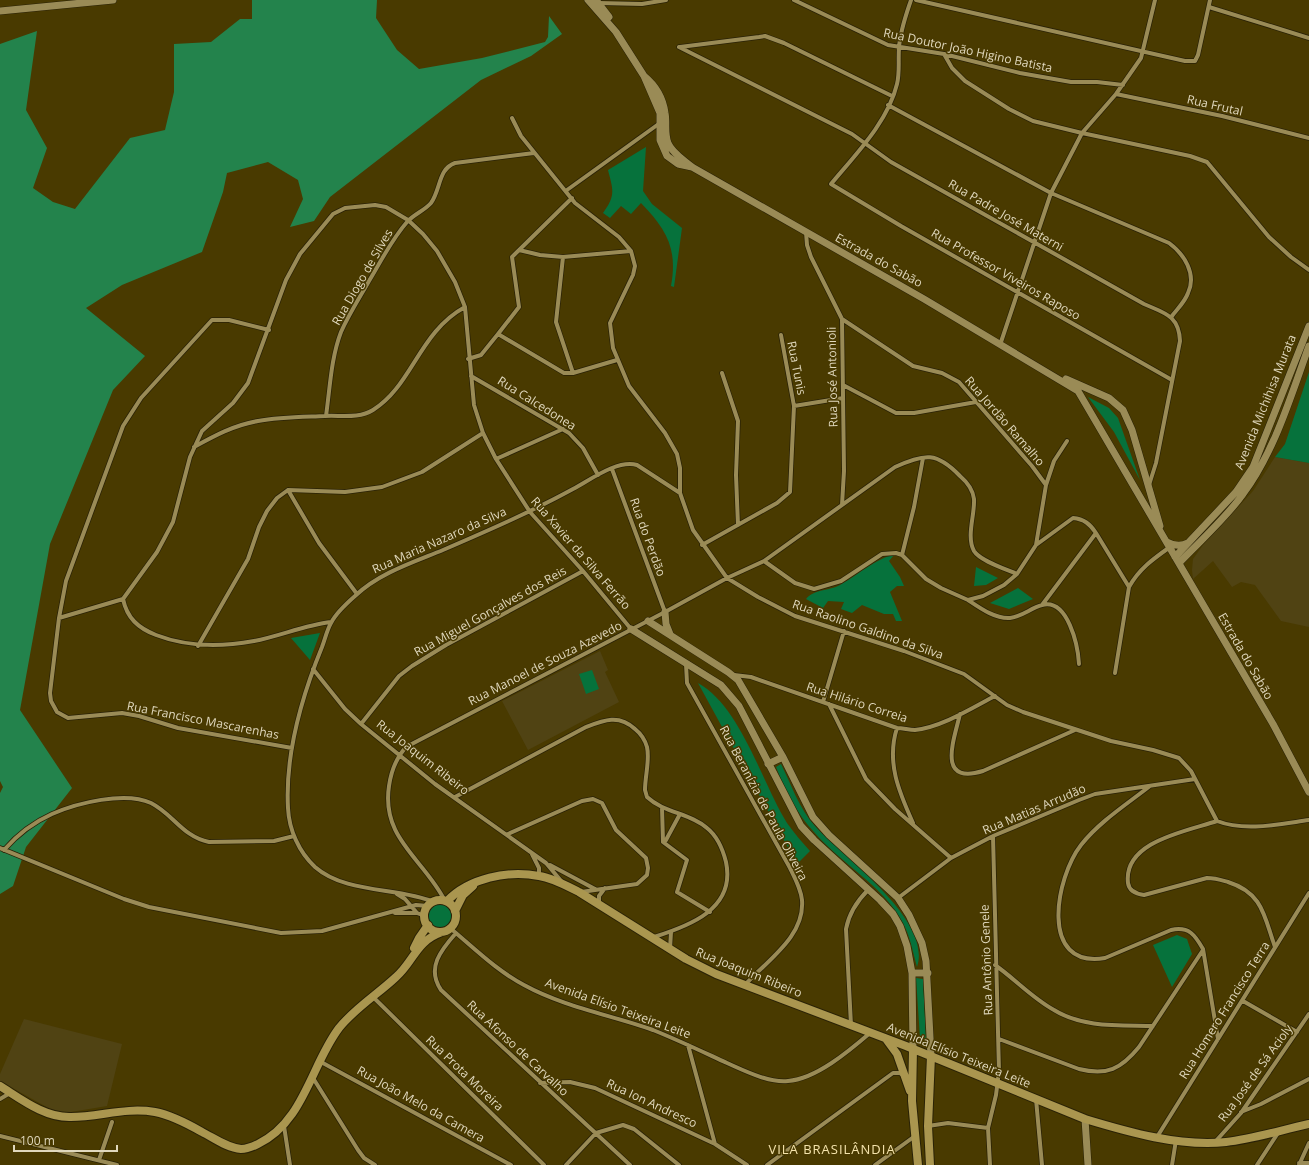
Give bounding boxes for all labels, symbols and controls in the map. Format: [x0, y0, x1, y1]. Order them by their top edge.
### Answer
street label: Rua Doutor João Higino Batista [882, 24, 1054, 76]
street label: Rua Frutal [1185, 90, 1245, 120]
street label: Rua Padre José Materni [945, 175, 1067, 255]
street label: Rua Professor Viveiros Raposo [928, 224, 1084, 324]
street label: Rua Diogo de Silves [327, 225, 397, 328]
street label: Estrada do Sabão [832, 229, 926, 291]
street label: Rua José Antonioli [823, 327, 841, 427]
street label: Avenida Michihisa Murata [1230, 332, 1300, 472]
street label: Rua Tunis [783, 340, 811, 397]
street label: Rua Calcedonea [494, 372, 580, 434]
street label: Rua Jordão Ramalho [961, 373, 1049, 469]
street label: Rua Xavier da Silva Ferrão [527, 493, 635, 613]
street label: Rua do Perdão [626, 495, 670, 579]
street label: Rua Maria Nazaro da Silva [369, 503, 509, 577]
street label: Rua Miguel Gonçalves dos Reis [411, 562, 569, 660]
street label: Rua Raolino Galdino da Silva [790, 595, 946, 663]
street label: Estrada do Sabão [1214, 610, 1278, 702]
street label: Rua Manoel de Souza Azevedo [465, 617, 625, 709]
street label: Rua Hilário Correia [804, 678, 910, 726]
street label: Rua Francisco Mascarenhas [125, 697, 281, 743]
street label: Rua Joaquim Ribeiro [373, 715, 473, 799]
street label: Rua Beranízia de Paula Oliveira [716, 722, 812, 884]
street label: Rua Matias Arrudão [980, 780, 1088, 838]
street label: Rua Antônio Genele [976, 904, 996, 1016]
street label: Rua Homero Francisco Terra [1175, 938, 1273, 1082]
street label: Rua Joaquim Ribeiro [693, 943, 805, 1001]
street label: Avenida Elísio Teixeira Leite [543, 974, 693, 1042]
street label: Rua Afonso de Carvalho [463, 996, 573, 1100]
street label: Avenida Elísio Teixeira Leite [885, 1018, 1034, 1092]
street label: Rua José de Sá Acioly [1214, 1020, 1297, 1125]
street label: Rua Prota Moreira [422, 1031, 508, 1115]
street label: Rua João Melo da Camera [354, 1062, 488, 1146]
street label: Rua Ion Andresco [604, 1075, 700, 1131]
scale bar [14, 1127, 117, 1153]
text: 100 m [20, 1132, 55, 1149]
district label: VILA BRASILÂNDIA [768, 1140, 896, 1158]

